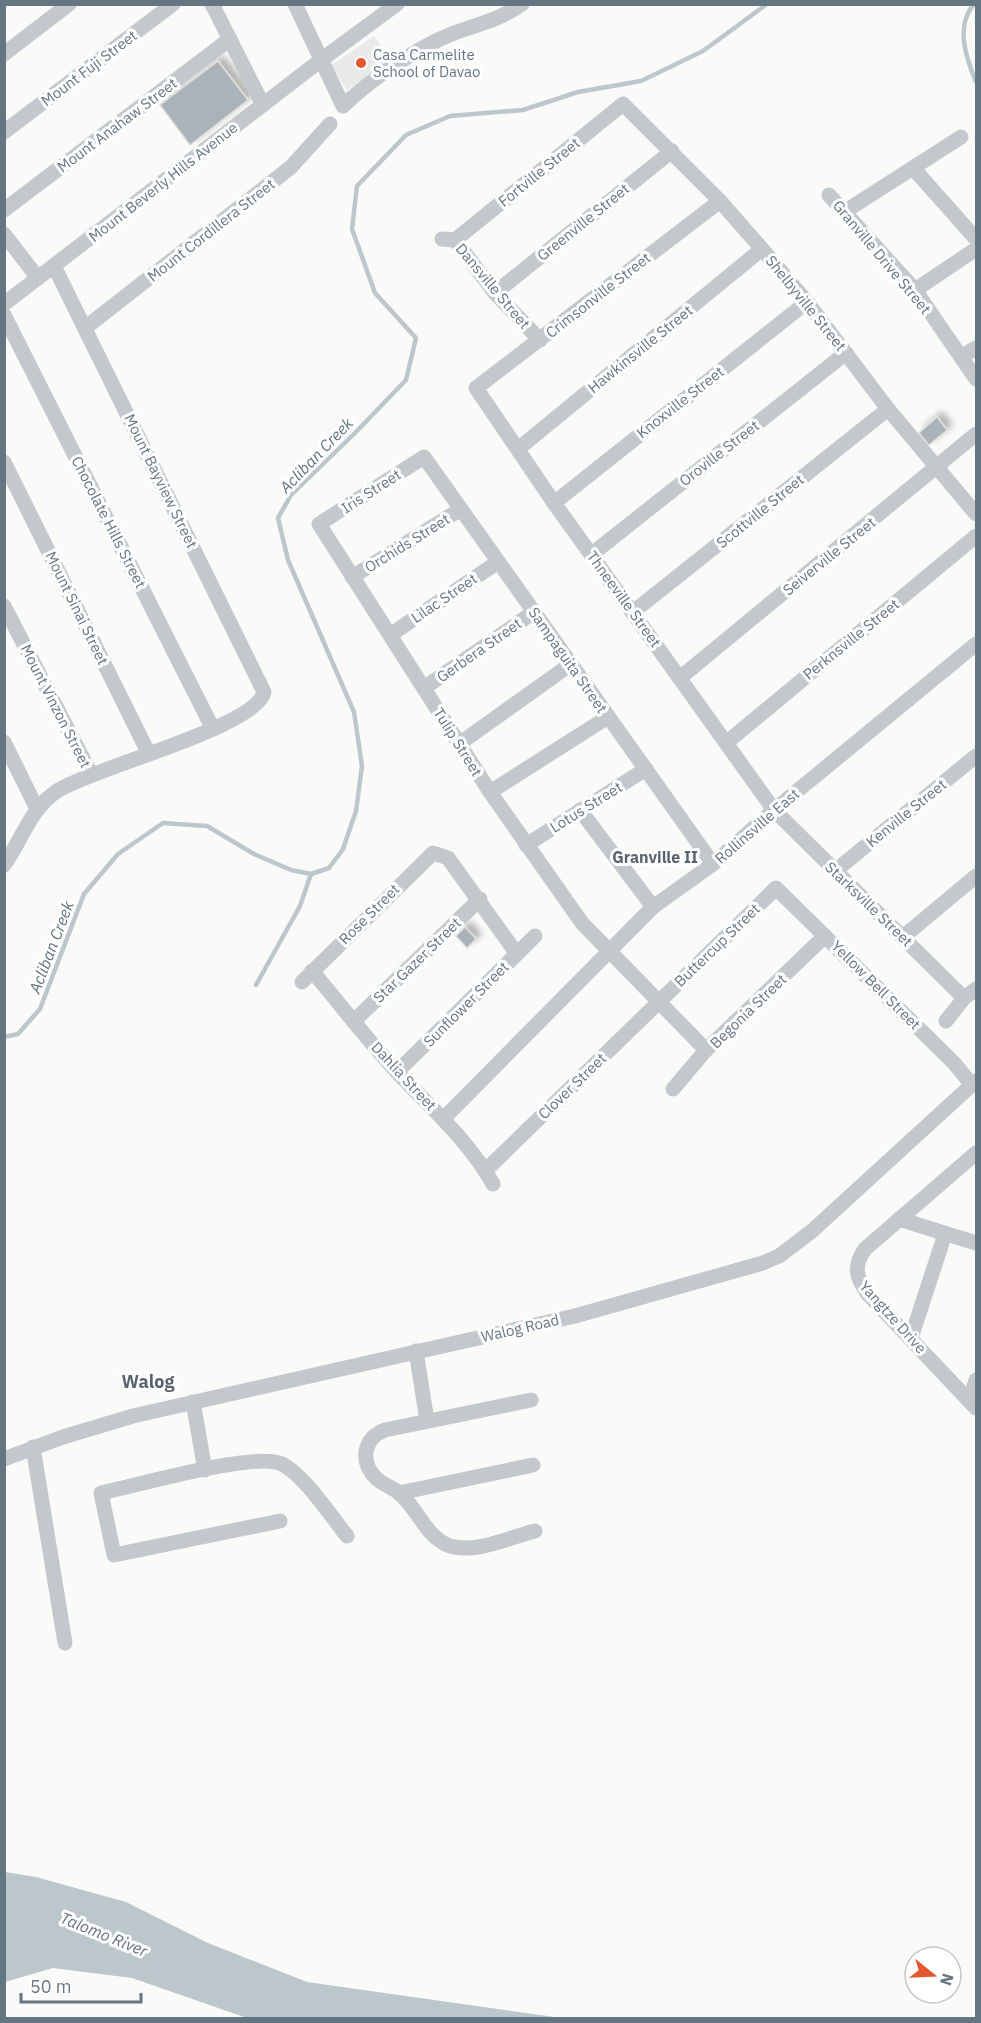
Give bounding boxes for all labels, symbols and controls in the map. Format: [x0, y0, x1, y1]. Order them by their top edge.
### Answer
street label: Mount Fuji Street [37, 26, 141, 110]
place label: Casa Carmelite School of Davao [373, 45, 481, 81]
marker: Casa Carmelite School of Davao [354, 56, 368, 70]
street label: Mount Anahaw Street [53, 74, 181, 176]
street label: Mount Beverly Hills Avenue [85, 118, 241, 246]
street label: Fortville Street [494, 133, 584, 211]
street label: Mount Cordillera Street [144, 174, 278, 286]
street label: Greenville Street [533, 179, 633, 265]
street label: Granville Drive Street [829, 196, 935, 318]
street label: Dansville Street [452, 239, 534, 333]
street label: Crimsonville Street [542, 248, 654, 342]
street label: Shelbyville Street [762, 251, 850, 355]
street label: Hawkinsville Street [584, 301, 696, 397]
street label: Knoxville Street [632, 362, 728, 442]
street label: Mount Bayview Street [120, 411, 202, 551]
water label: Acliban Creek [274, 413, 357, 498]
street label: Oroville Street [675, 416, 763, 490]
street label: Chocolate Hills Street [67, 453, 151, 591]
street label: Iris Street [338, 465, 404, 517]
street label: Scottville Street [712, 470, 808, 552]
street label: Orchids Street [361, 509, 453, 577]
street label: Seiverville Street [779, 513, 879, 599]
street label: Thneeville Street [583, 547, 665, 651]
street label: Mount Sinai Street [41, 548, 113, 668]
street label: Lilac Street [407, 569, 481, 627]
street label: Perknsville Street [799, 594, 903, 684]
street label: Sampaguita Street [524, 604, 612, 716]
street label: Gerbera Street [433, 614, 525, 686]
street label: Mount Vinzon Street [17, 641, 95, 771]
street label: Tulip Street [429, 704, 487, 780]
street label: Kenville Street [862, 775, 950, 851]
street label: Lotus Street [546, 777, 626, 837]
street label: Rollinsville East [711, 784, 803, 868]
district label: Granville II [612, 847, 698, 867]
street label: Starksville Street [821, 857, 917, 951]
street label: Rose Street [335, 880, 403, 948]
water label: Acliban Creek [24, 897, 78, 997]
street label: Buttercup Street [670, 899, 764, 991]
street label: Star Gazer Street [369, 913, 465, 1007]
street label: Yellow Bell Street [827, 936, 925, 1034]
street label: Sunflower Street [419, 957, 513, 1051]
street label: Begonia Street [706, 970, 790, 1052]
street label: Dahlia Street [367, 1038, 441, 1114]
street label: Clover Street [534, 1049, 610, 1123]
street label: Yangtze Drive [855, 1277, 931, 1357]
street label: Walog Road [479, 1310, 561, 1346]
district label: Walog [122, 1370, 174, 1393]
water label: Talomo River [57, 1907, 152, 1961]
north arrow [903, 1945, 963, 2005]
scale bar [21, 1966, 141, 2004]
text: N [936, 1971, 959, 1988]
text: 50 m [30, 1975, 72, 1998]

